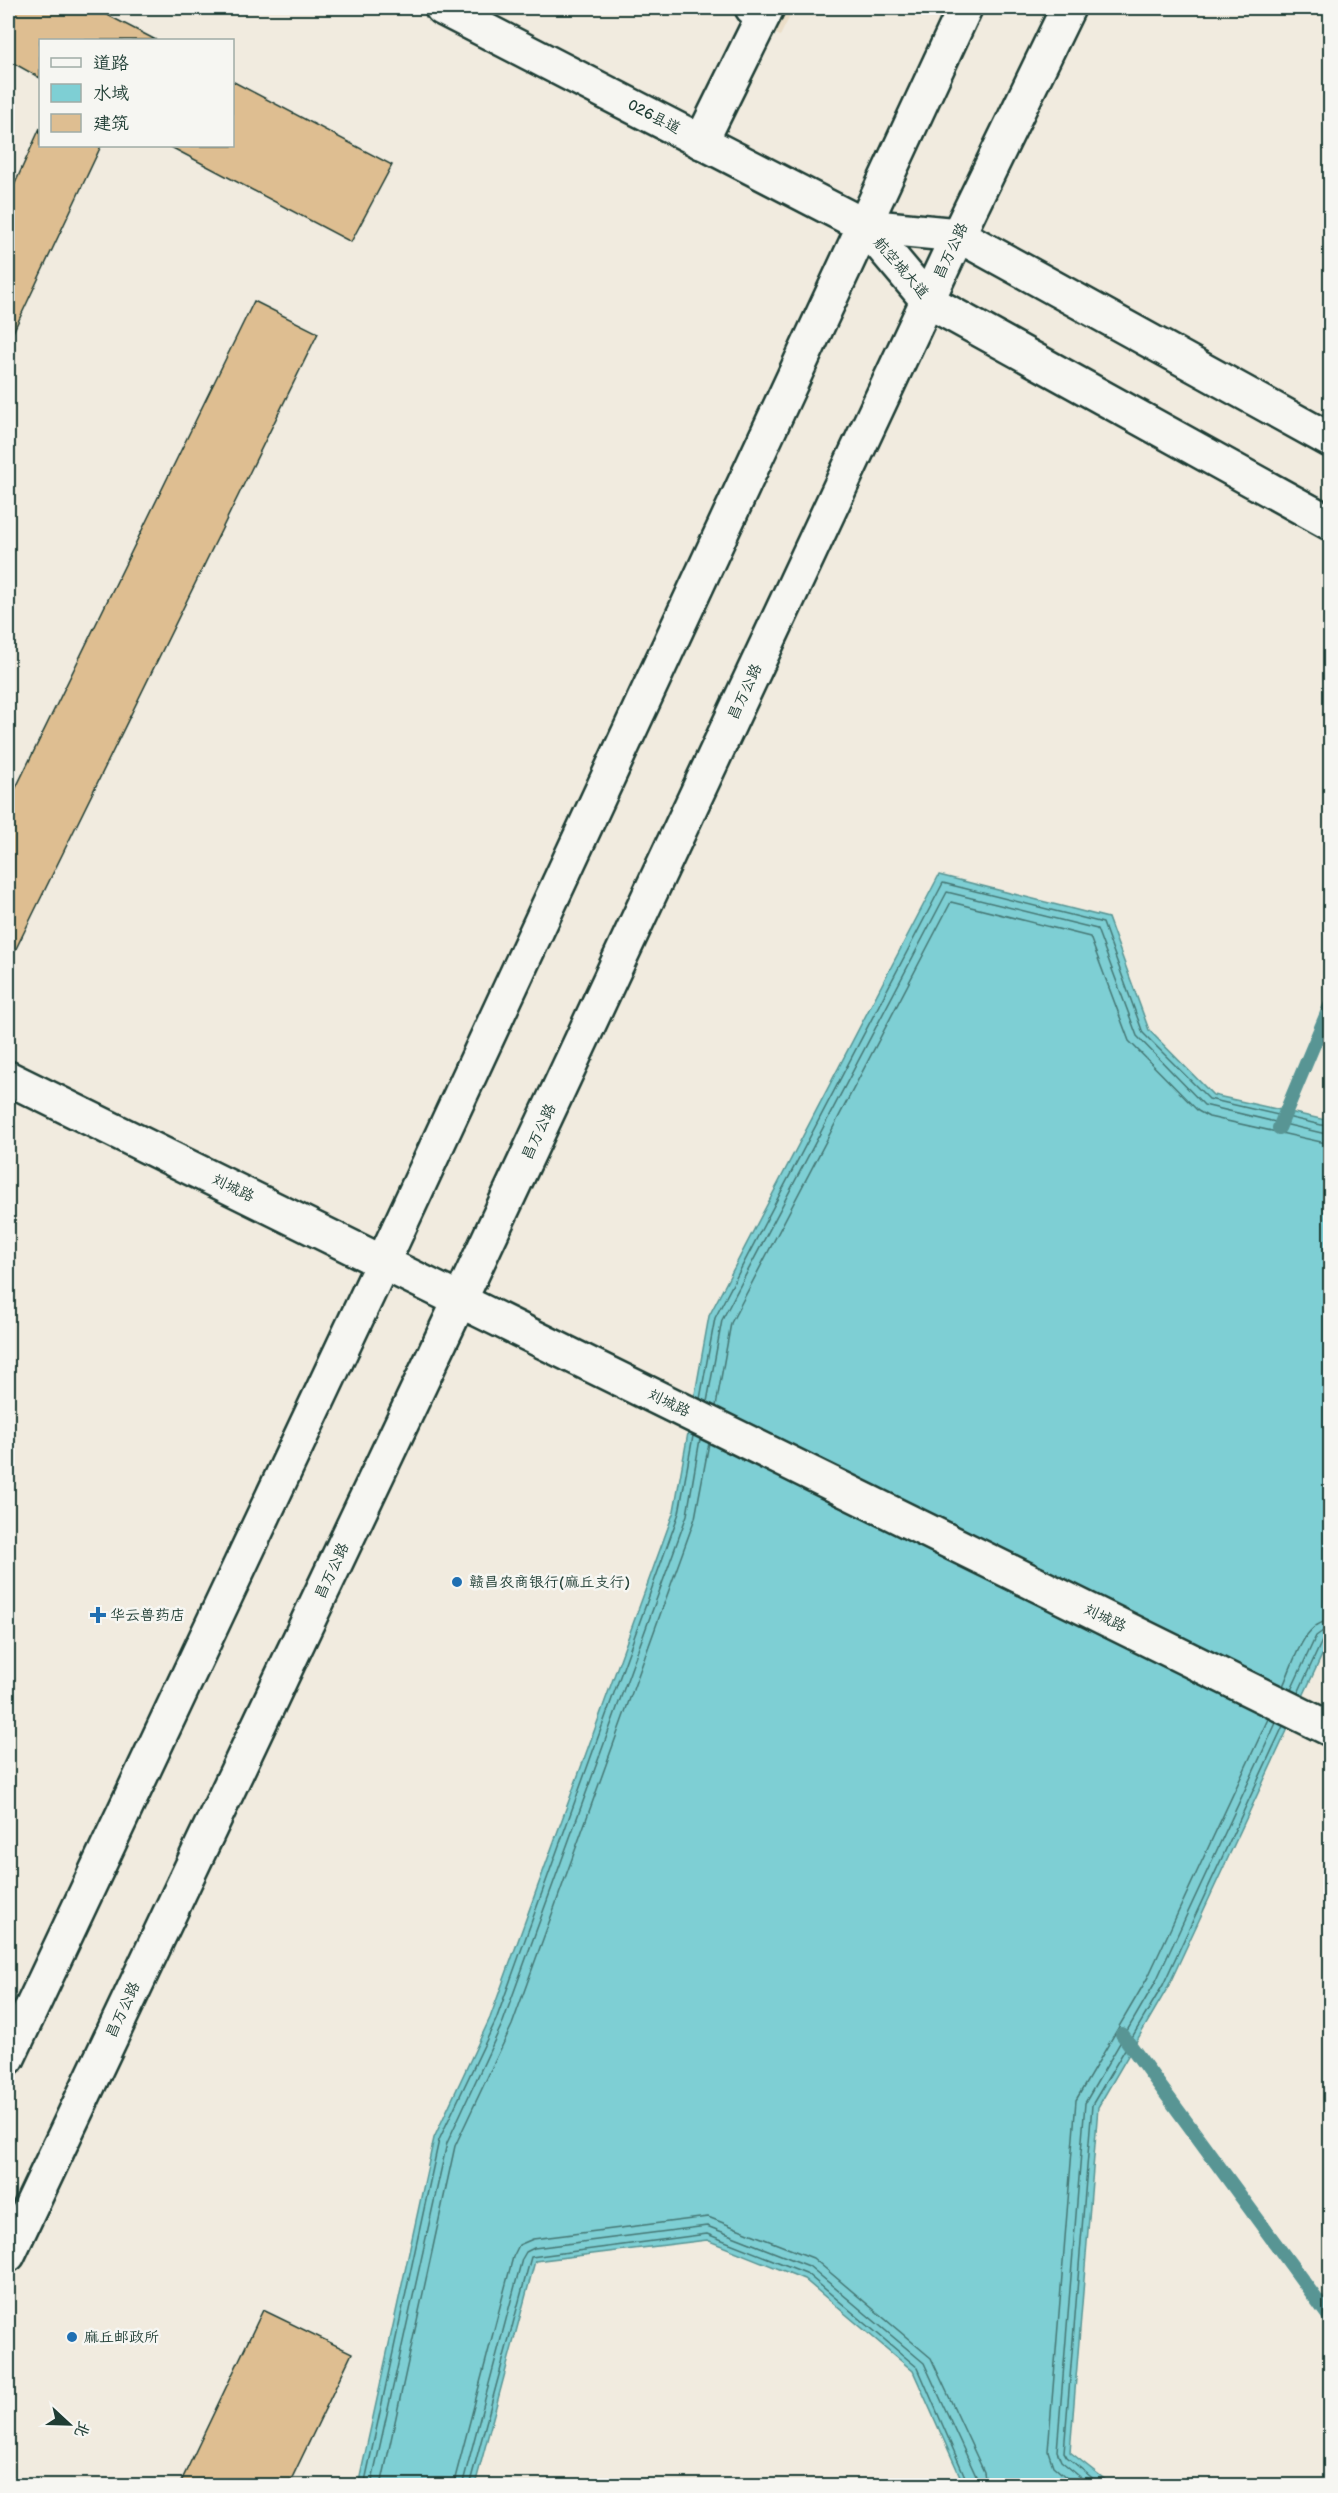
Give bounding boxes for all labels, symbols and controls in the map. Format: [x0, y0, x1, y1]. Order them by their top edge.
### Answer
legend [39, 39, 234, 147]
text: 道路 [93, 53, 129, 74]
text: 水域 [93, 83, 129, 104]
street label: 026县道 [624, 96, 684, 138]
text: 建筑 [93, 113, 129, 134]
street label: 昌万公路 [930, 220, 972, 282]
street label: 航空城大道 [869, 233, 933, 303]
street label: 昌万公路 [724, 661, 766, 723]
street label: 昌万公路 [518, 1101, 560, 1163]
street label: 刘城路 [209, 1170, 257, 1206]
street label: 刘城路 [645, 1385, 693, 1421]
street label: 昌万公路 [311, 1540, 353, 1602]
place label: 赣昌农商银行(麻丘支行) [469, 1573, 630, 1592]
marker: 赣昌农商银行(麻丘支行) [450, 1575, 464, 1589]
street label: 刘城路 [1081, 1600, 1129, 1636]
place label: 华云兽药店 [110, 1606, 185, 1625]
marker: 华云兽药店 [91, 1608, 105, 1622]
street label: 昌万公路 [102, 1979, 144, 2041]
place label: 麻丘邮政所 [84, 2328, 159, 2347]
marker: 麻丘邮政所 [65, 2330, 79, 2344]
north arrow [39, 2394, 99, 2454]
text: 北 [70, 2418, 93, 2440]

